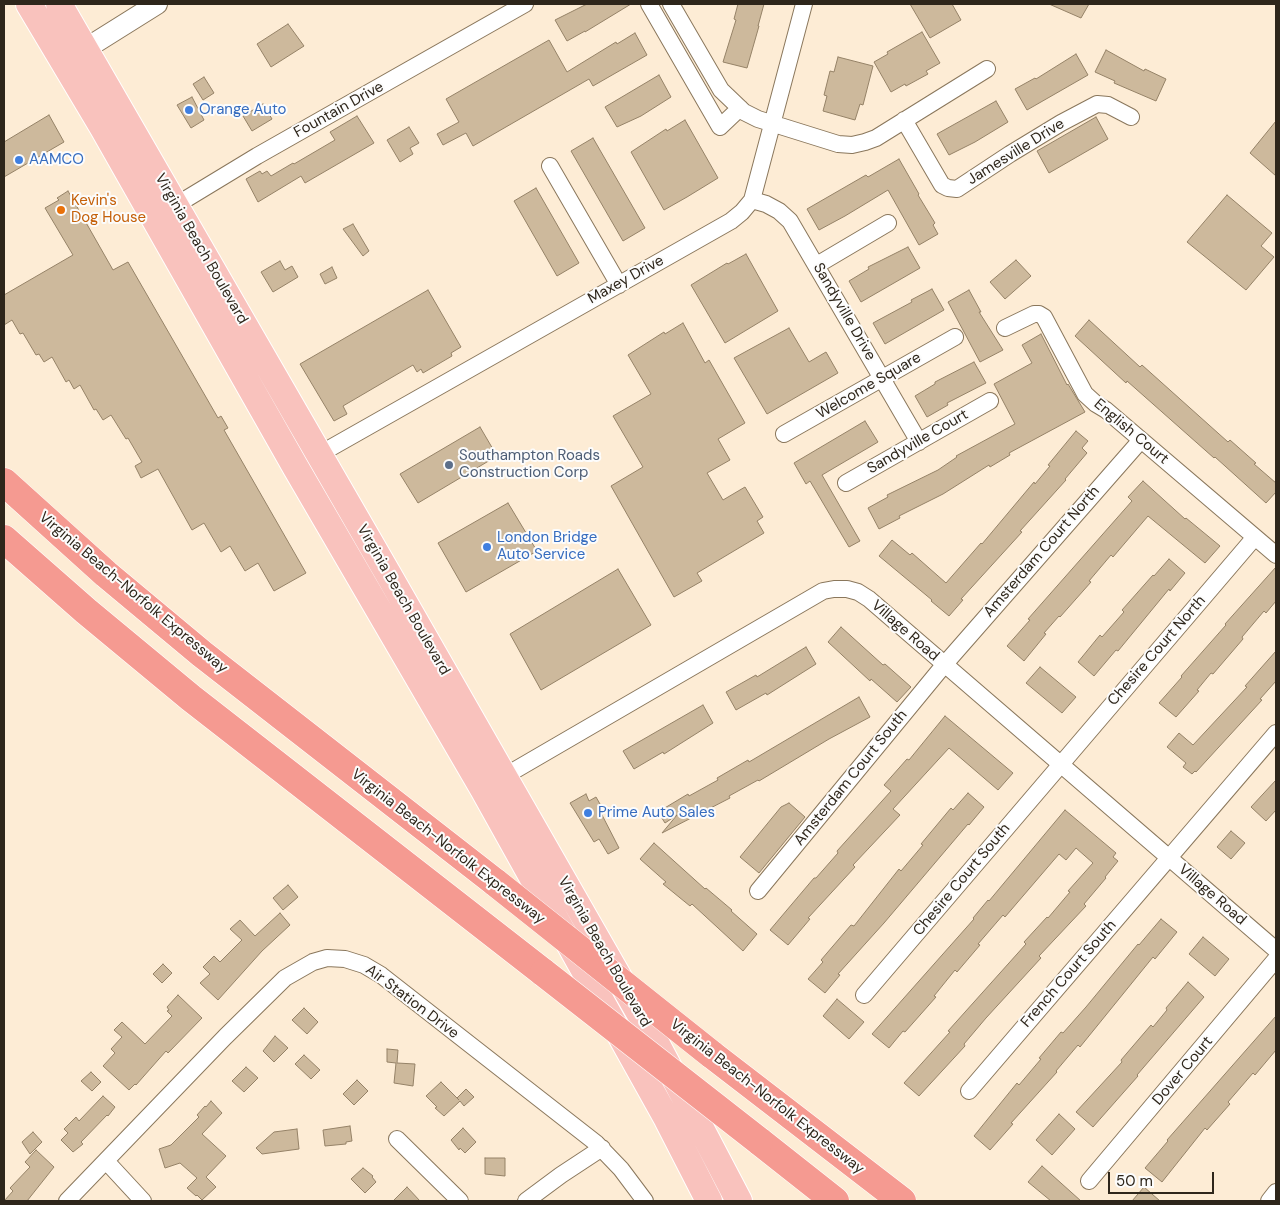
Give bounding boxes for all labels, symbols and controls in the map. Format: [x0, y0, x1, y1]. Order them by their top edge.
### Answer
street label: Fountain Drive [291, 78, 387, 142]
place label: Orange Auto [199, 101, 286, 119]
marker: Orange Auto [183, 104, 195, 116]
street label: Jamesville Drive [964, 115, 1068, 189]
place label: AAMCO [29, 151, 84, 169]
marker: AAMCO [13, 154, 25, 166]
street label: Virginia Beach Boulevard [151, 171, 251, 327]
place label: Kevin's Dog House [71, 192, 146, 227]
marker: Kevin's Dog House [55, 204, 67, 216]
street label: Maxey Drive [585, 252, 667, 308]
street label: Sandyville Drive [809, 260, 879, 364]
street label: Welcome Square [814, 349, 924, 423]
street label: English Court [1090, 395, 1172, 469]
street label: Sandyville Court [864, 406, 972, 478]
place label: Southampton Roads Construction Corp [459, 447, 600, 482]
marker: Southampton Roads Construction Corp [443, 459, 455, 471]
street label: Amsterdam Court North [980, 483, 1104, 621]
street label: Virginia Beach-Norfolk Expressway [35, 509, 231, 677]
street label: Virginia Beach Boulevard [353, 522, 453, 678]
place label: London Bridge Auto Service [497, 529, 597, 564]
marker: London Bridge Auto Service [481, 541, 493, 553]
street label: Chesire Court North [1104, 592, 1210, 710]
street label: Village Road [867, 597, 943, 665]
street label: Amsterdam Court South [791, 707, 911, 849]
street label: Virginia Beach-Norfolk Expressway [347, 766, 549, 928]
place label: Prime Auto Sales [598, 804, 715, 822]
marker: Prime Auto Sales [582, 807, 594, 819]
street label: Chesire Court South [910, 820, 1014, 940]
street label: Village Road [1174, 861, 1250, 929]
street label: Virginia Beach Boulevard [554, 874, 654, 1030]
street label: French Court South [1018, 917, 1120, 1031]
street label: Air Station Drive [362, 961, 462, 1043]
street label: Virginia Beach-Norfolk Expressway [666, 1016, 868, 1178]
street label: Dover Court [1149, 1033, 1217, 1109]
scale bar [1110, 1162, 1216, 1194]
text: 50 m [1116, 1171, 1153, 1191]

